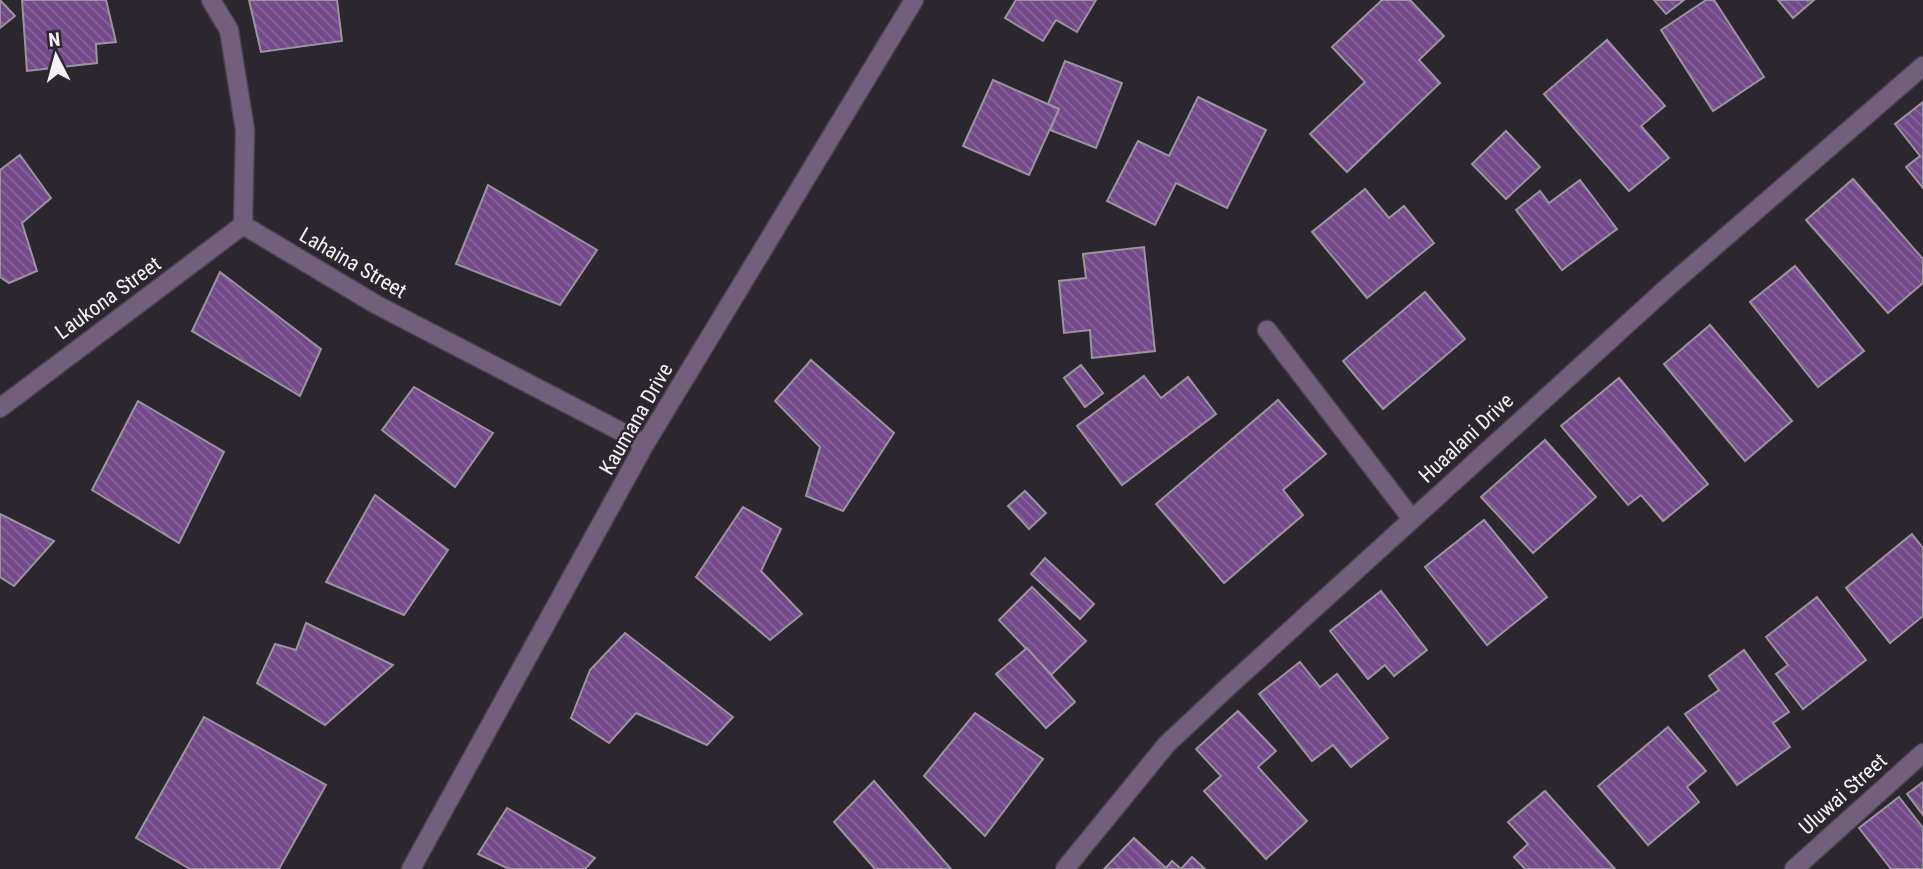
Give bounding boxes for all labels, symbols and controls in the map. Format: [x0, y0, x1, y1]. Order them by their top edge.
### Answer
north arrow [21, 21, 91, 91]
text: N [47, 28, 61, 52]
street label: Lahaina Street [295, 223, 411, 303]
street label: Laukona Street [51, 252, 165, 344]
street label: Kaumana Drive [594, 359, 678, 479]
street label: Huaalani Drive [1414, 388, 1518, 488]
street label: Uluwai Street [1794, 749, 1892, 839]

